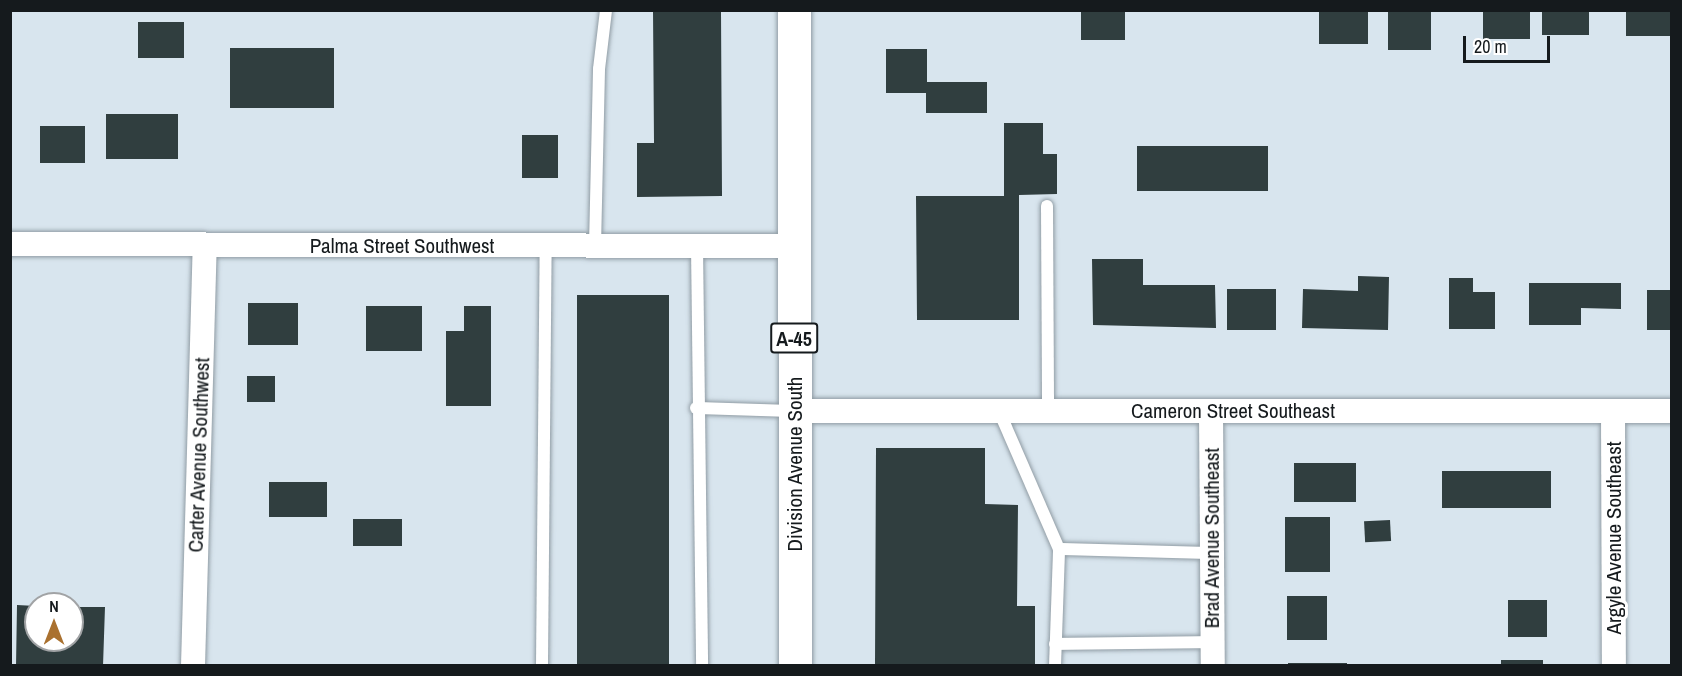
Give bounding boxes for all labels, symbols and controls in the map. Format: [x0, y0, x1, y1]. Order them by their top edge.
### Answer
scale bar [1466, 24, 1553, 62]
text: 20 m [1474, 34, 1507, 59]
street label: Palma Street Southwest [310, 233, 494, 259]
road number: A-45 [770, 321, 818, 355]
street label: Carter Avenue Southwest [183, 357, 215, 553]
street label: Division Avenue South [782, 376, 808, 552]
street label: Cameron Street Southeast [1131, 398, 1335, 424]
street label: Argyle Avenue Southeast [1601, 441, 1627, 635]
street label: Brad Avenue Southeast [1199, 447, 1225, 629]
north arrow [24, 592, 84, 652]
text: N [49, 595, 59, 617]

